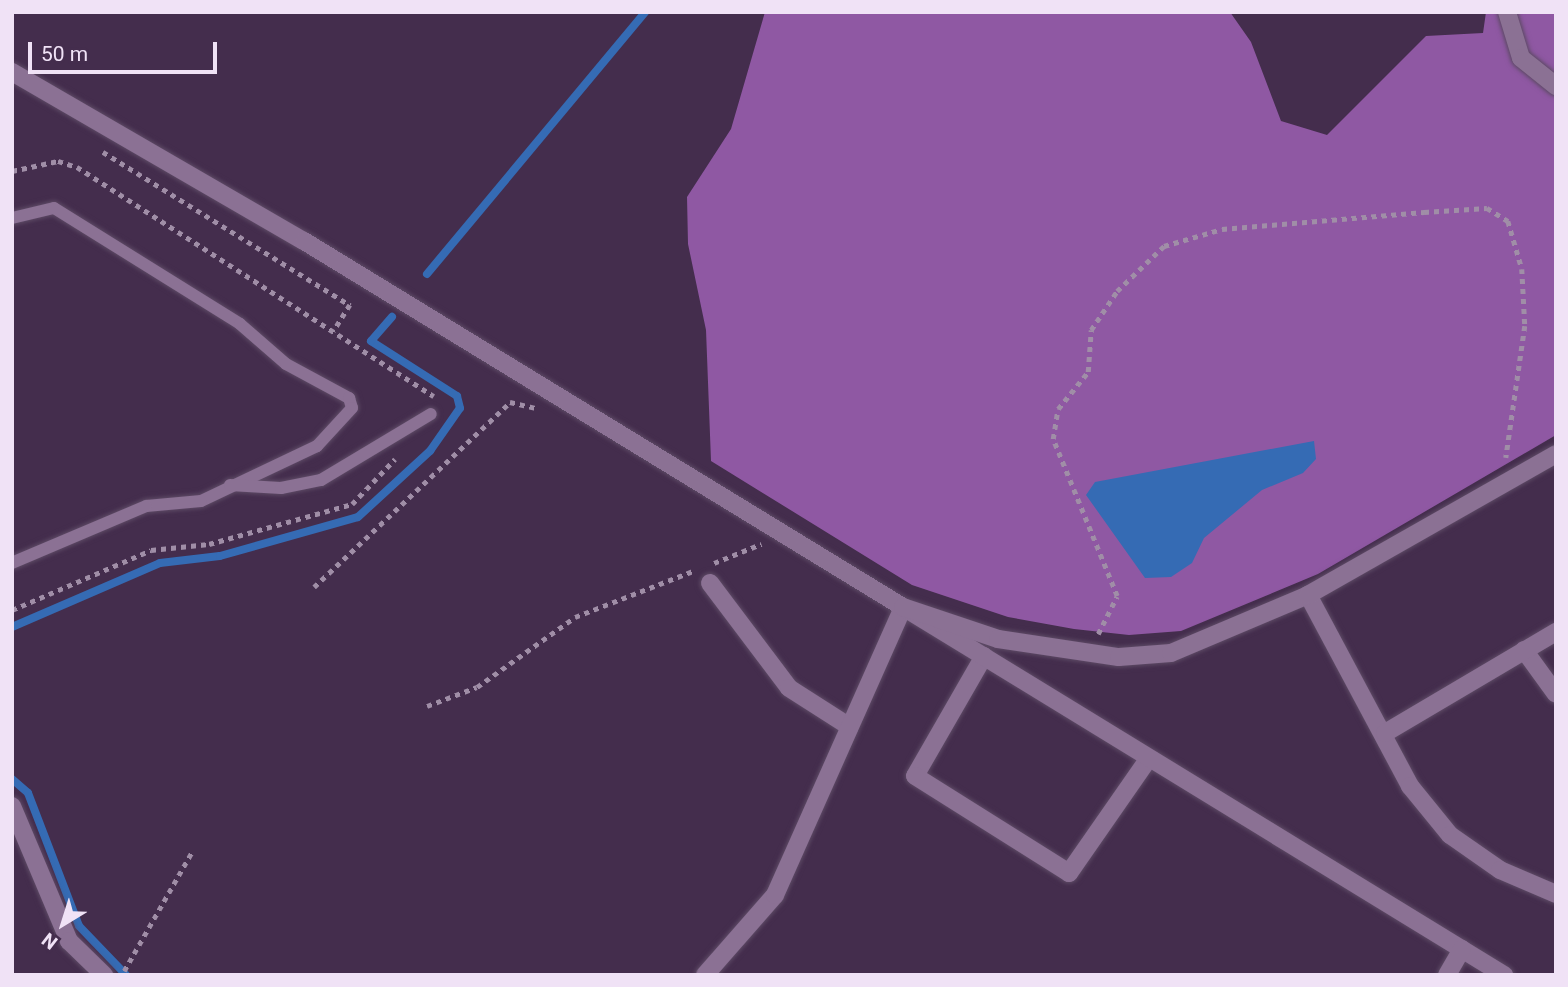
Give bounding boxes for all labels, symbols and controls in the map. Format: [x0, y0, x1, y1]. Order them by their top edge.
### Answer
scale bar [32, 28, 220, 72]
text: 50 m [41, 42, 88, 66]
north arrow [28, 889, 98, 959]
text: N [37, 928, 62, 954]

